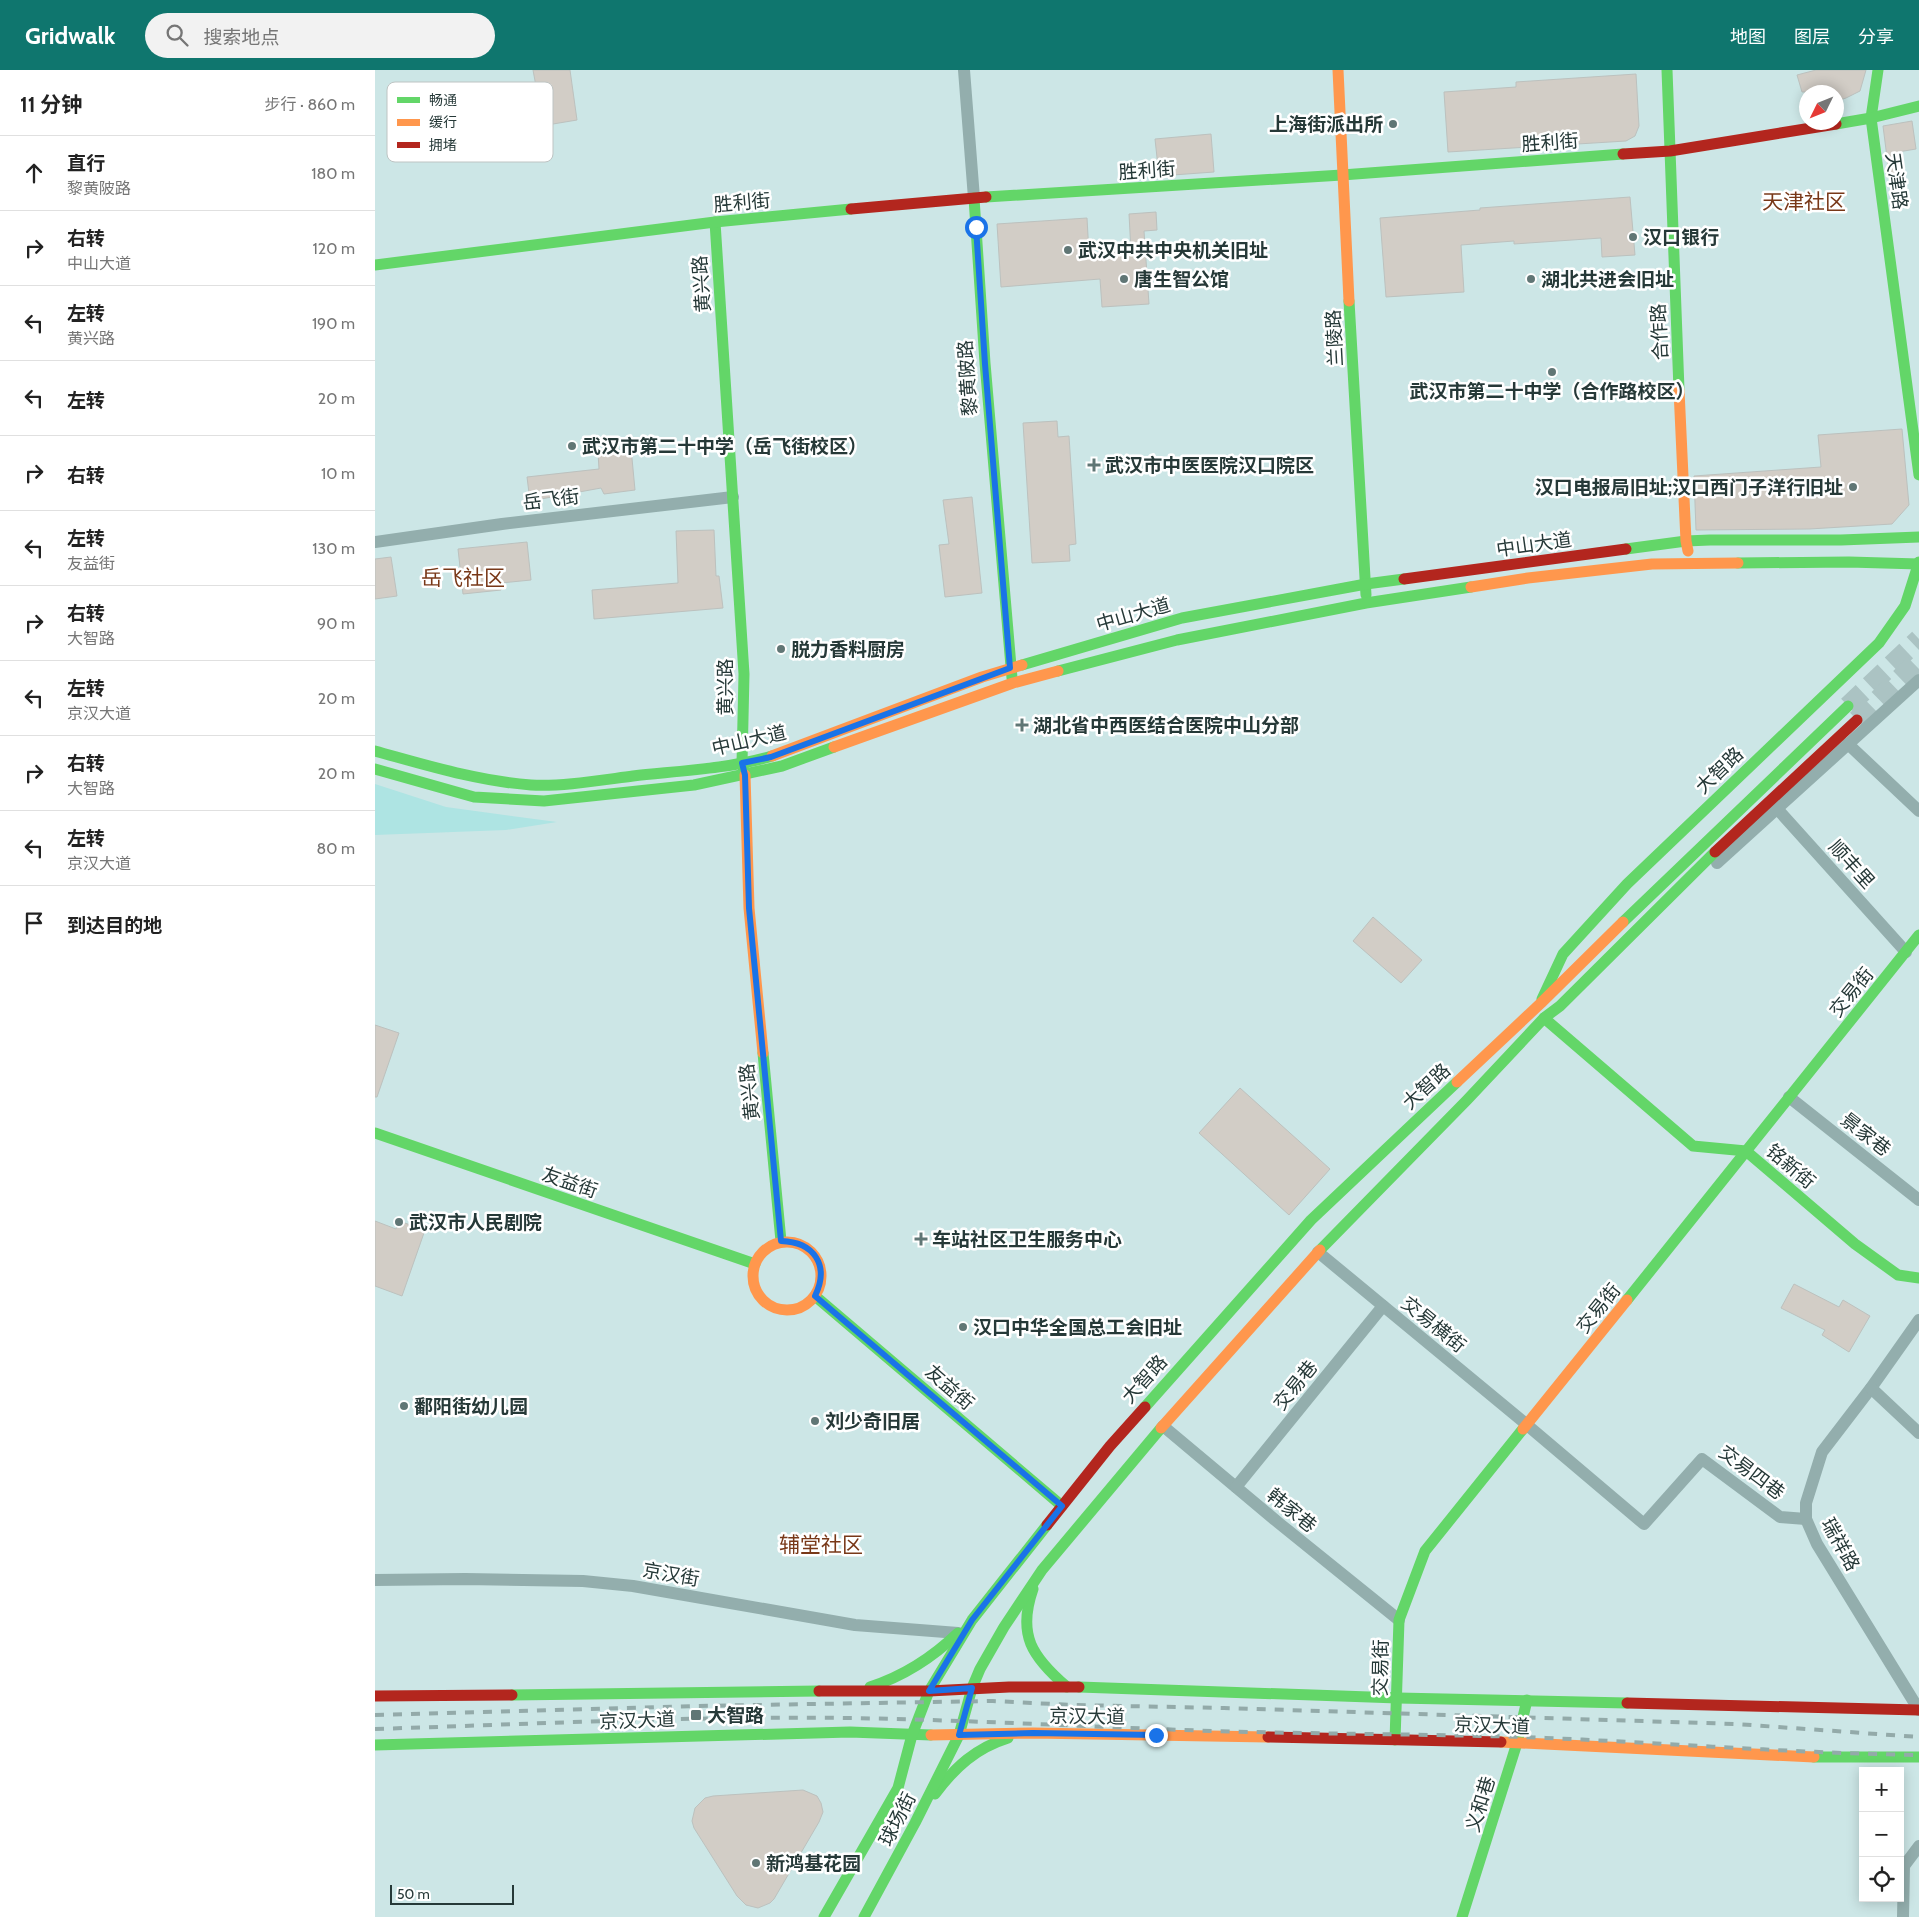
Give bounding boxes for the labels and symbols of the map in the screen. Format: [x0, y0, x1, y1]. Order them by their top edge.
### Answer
legend [387, 82, 553, 162]
north arrow [1799, 85, 1844, 130]
text: 畅通 [429, 91, 457, 109]
text: 缓行 [429, 113, 457, 131]
place label: 上海街派出所 [1269, 113, 1383, 136]
marker: 上海街派出所 [1387, 118, 1399, 130]
street label: 胜利街 [1521, 129, 1579, 156]
text: 拥堵 [429, 136, 457, 154]
street label: 天津路 [1881, 151, 1912, 211]
street label: 胜利街 [1118, 157, 1176, 184]
street label: 胜利街 [713, 189, 771, 216]
district label: 天津社区 [1762, 189, 1846, 214]
route start [965, 216, 988, 239]
place label: 汉口银行 [1643, 226, 1719, 249]
marker: 汉口银行 [1627, 231, 1639, 243]
place label: 武汉中共中央机关旧址 [1078, 239, 1268, 262]
marker: 武汉中共中央机关旧址 [1062, 244, 1074, 256]
street label: 黄兴路 [688, 255, 715, 313]
place label: 唐生智公馆 [1134, 268, 1229, 291]
place label: 湖北共进会旧址 [1541, 268, 1674, 291]
marker: 唐生智公馆 [1118, 273, 1130, 285]
marker: 湖北共进会旧址 [1525, 273, 1537, 285]
street label: 合作路 [1647, 303, 1672, 361]
street label: 兰陵路 [1322, 309, 1347, 367]
street label: 黎黄陂路 [953, 339, 982, 417]
marker: 武汉市第二十中学（合作路校区） [1546, 366, 1558, 378]
place label: 武汉市第二十中学（合作路校区） [1409, 380, 1695, 403]
place label: 武汉市第二十中学（岳飞街校区） [582, 435, 867, 458]
marker: 武汉市第二十中学（岳飞街校区） [566, 440, 578, 452]
place label: 武汉市中医医院汉口院区 [1105, 454, 1314, 477]
marker: 武汉市中医医院汉口院区 [1087, 458, 1101, 472]
place label: 汉口电报局旧址;汉口西门子洋行旧址 [1535, 476, 1843, 499]
marker: 汉口电报局旧址;汉口西门子洋行旧址 [1847, 481, 1859, 493]
street label: 岳飞街 [521, 485, 581, 514]
street label: 中山大道 [1495, 528, 1573, 561]
district label: 岳飞社区 [421, 565, 505, 590]
street label: 中山大道 [1093, 593, 1173, 636]
place label: 脱力香料厨房 [791, 638, 905, 661]
marker: 脱力香料厨房 [775, 643, 787, 655]
street label: 黄兴路 [714, 658, 737, 716]
place label: 湖北省中西医结合医院中山分部 [1033, 714, 1299, 737]
marker: 湖北省中西医结合医院中山分部 [1015, 718, 1029, 732]
street label: 中山大道 [709, 721, 789, 760]
street label: 大智路 [1691, 742, 1748, 798]
street label: 顺丰里 [1824, 835, 1879, 893]
street label: 交易街 [1825, 963, 1878, 1022]
street label: 大智路 [1398, 1059, 1455, 1114]
street label: 黄兴路 [735, 1062, 764, 1122]
street label: 景家巷 [1836, 1108, 1895, 1161]
street label: 铭新街 [1761, 1139, 1820, 1194]
street label: 友益街 [539, 1162, 601, 1203]
place label: 武汉市人民剧院 [409, 1211, 542, 1234]
marker: 武汉市人民剧院 [393, 1216, 405, 1228]
place label: 车站社区卫生服务中心 [932, 1228, 1122, 1251]
marker: 车站社区卫生服务中心 [914, 1232, 928, 1246]
street label: 交易街 [1572, 1279, 1625, 1338]
street label: 交易横街 [1397, 1292, 1470, 1357]
place label: 汉口中华全国总工会旧址 [973, 1316, 1182, 1339]
marker: 汉口中华全国总工会旧址 [957, 1321, 969, 1333]
street label: 大智路 [1117, 1350, 1172, 1408]
street label: 交易巷 [1269, 1356, 1322, 1415]
street label: 友益街 [921, 1360, 979, 1415]
place label: 鄱阳街幼儿园 [414, 1395, 528, 1418]
marker: 鄱阳街幼儿园 [398, 1400, 410, 1412]
place label: 刘少奇旧居 [825, 1410, 920, 1433]
marker: 刘少奇旧居 [809, 1415, 821, 1427]
street label: 交易四巷 [1714, 1440, 1789, 1504]
street label: 韩家巷 [1262, 1484, 1321, 1537]
street label: 瑞祥路 [1817, 1514, 1864, 1575]
district label: 辅堂社区 [779, 1532, 863, 1557]
street label: 京汉街 [641, 1558, 701, 1591]
street label: 交易街 [1369, 1639, 1392, 1697]
place label: 大智路 [707, 1704, 764, 1727]
street label: 京汉大道 [1049, 1704, 1125, 1729]
street label: 京汉大道 [599, 1708, 675, 1733]
marker: 大智路 [689, 1708, 703, 1722]
street label: 京汉大道 [1454, 1713, 1530, 1738]
route end [1145, 1724, 1168, 1747]
street label: 义和巷 [1461, 1774, 1500, 1835]
street label: 球场街 [874, 1789, 921, 1850]
place label: 新鸿基花园 [766, 1852, 861, 1875]
marker: 新鸿基花园 [750, 1857, 762, 1869]
scale bar [390, 1882, 514, 1905]

